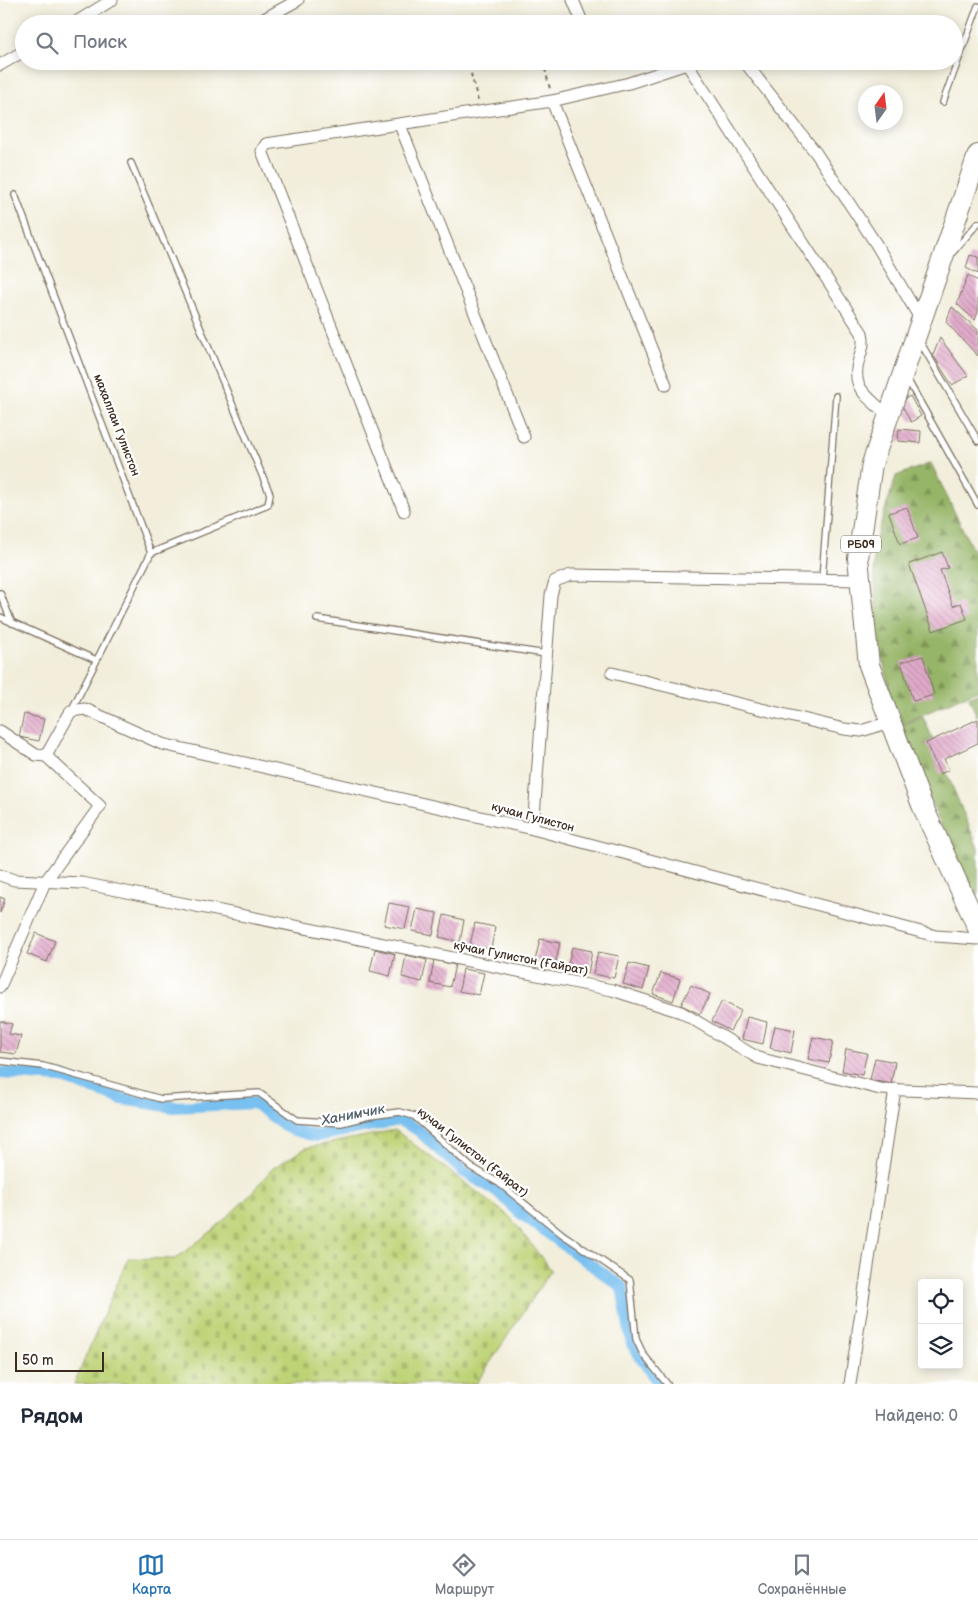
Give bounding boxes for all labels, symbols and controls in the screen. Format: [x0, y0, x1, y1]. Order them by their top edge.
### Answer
search box [15, 15, 963, 70]
icon: search [33, 29, 61, 57]
text: Поиск [73, 31, 127, 54]
north arrow [858, 85, 903, 130]
street label: маҳаллаи Гулистон [90, 372, 143, 478]
road number: РБ09 [841, 536, 881, 552]
street label: кучаи Гулистон [490, 799, 576, 836]
street label: кӯчаи Гулистон (Ғайрат) [452, 938, 590, 979]
water label: Ханимчик [319, 1100, 387, 1129]
street label: кучаи Гулистон (Ғайрат) [414, 1104, 531, 1201]
map controls [918, 1279, 963, 1369]
button: locate [918, 1279, 963, 1324]
button: layers [918, 1324, 963, 1369]
scale bar [15, 1349, 104, 1372]
text: 50 m [22, 1352, 54, 1369]
text: Рядом [20, 1404, 83, 1429]
text: Найдено: 0 [875, 1407, 958, 1426]
tab: Карта [132, 1551, 171, 1598]
tab: Маршрут [435, 1551, 494, 1598]
tab: Сохранённые [758, 1551, 846, 1598]

